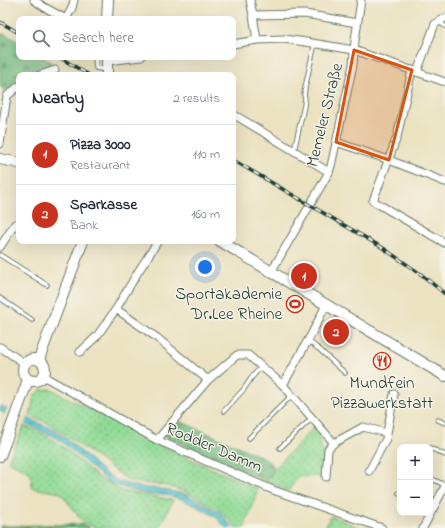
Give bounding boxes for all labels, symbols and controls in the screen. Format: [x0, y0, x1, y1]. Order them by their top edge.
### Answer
search box [16, 16, 236, 60]
icon: search [30, 27, 52, 49]
text: Search here [62, 27, 134, 49]
street label: Memeler Straße [300, 60, 350, 170]
text: Nearby [32, 86, 84, 111]
text: 2 results [173, 89, 220, 108]
text: Pizza 3000 [70, 134, 131, 156]
text: 1 [43, 145, 47, 164]
text: 110 m [193, 145, 220, 164]
text: Restaurant [70, 156, 130, 175]
text: Sparkasse [70, 194, 137, 216]
text: 2 [42, 205, 48, 224]
text: 160 m [191, 205, 220, 224]
text: Bank [70, 216, 98, 235]
your location [195, 257, 215, 277]
pin: 1 [291, 261, 317, 291]
place label: Sportakademie Dr.Lee Rheine [175, 282, 282, 327]
sports icon: Sportakademie Dr.Lee Rheine [285, 294, 305, 314]
pin: 2 [323, 317, 349, 347]
restaurant icon: Mundfein Pizzawerkstatt [372, 351, 392, 371]
place label: Mundfein Pizzawerkstatt [331, 371, 433, 416]
street label: Rodder Damm [162, 416, 266, 480]
map controls [397, 444, 433, 516]
button: + [397, 444, 433, 480]
button: − [397, 480, 433, 516]

